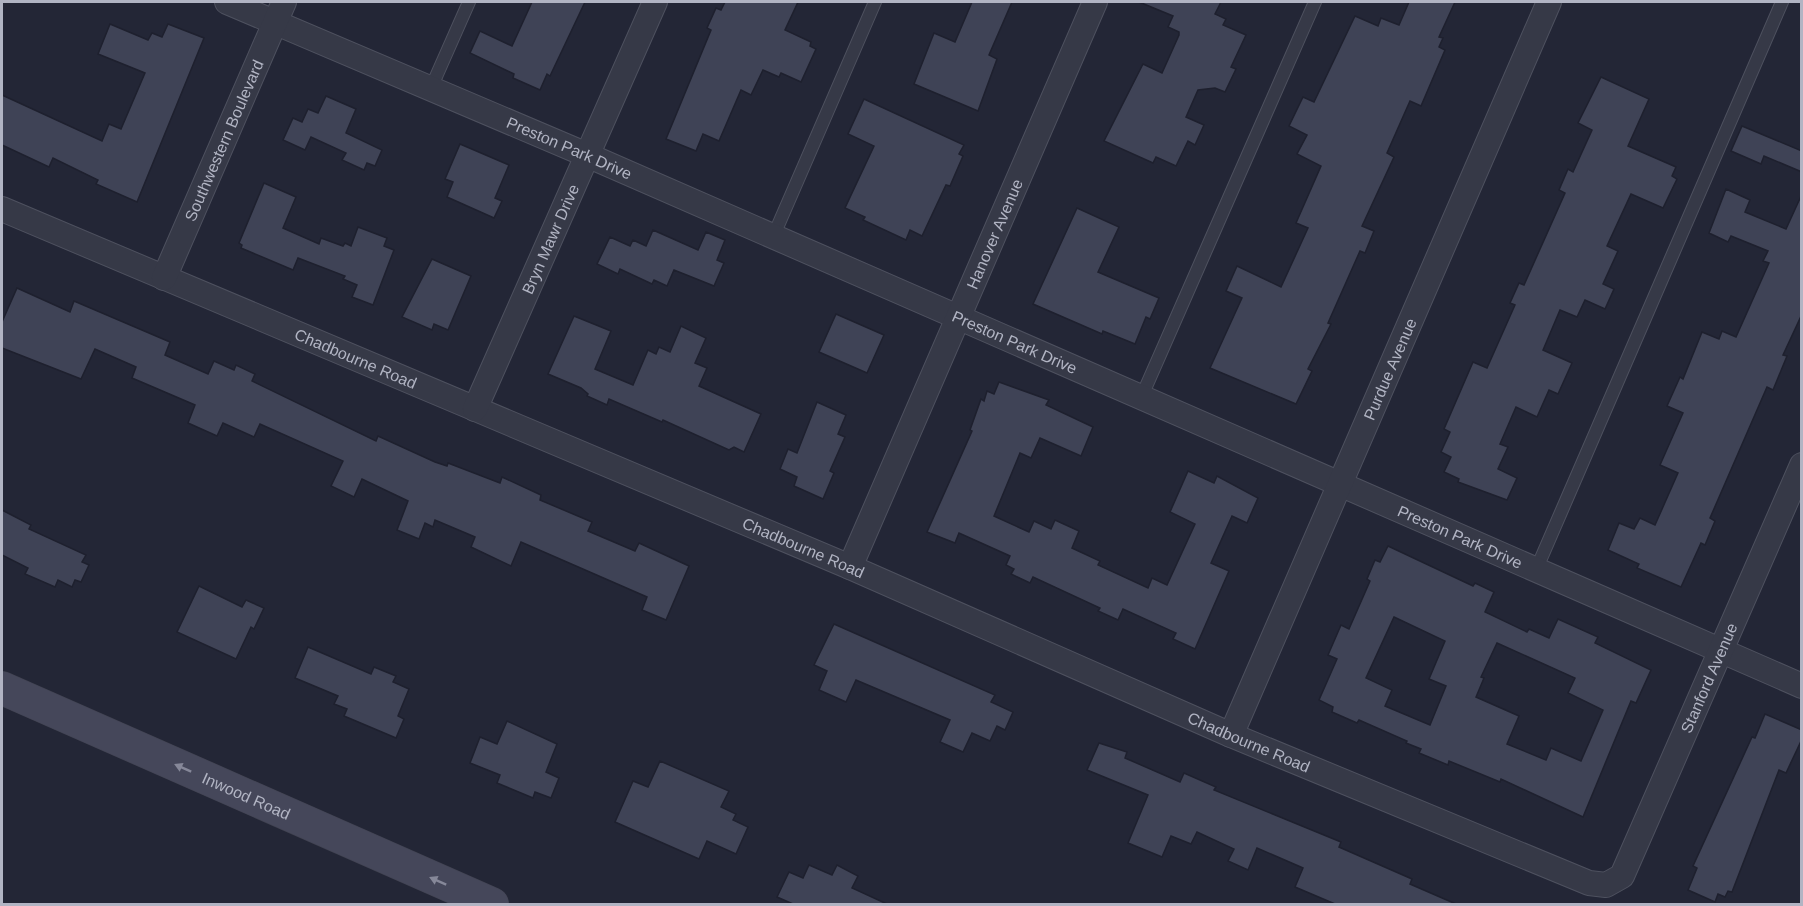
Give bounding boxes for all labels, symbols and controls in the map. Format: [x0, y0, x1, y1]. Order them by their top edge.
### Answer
street label: Southwestern Boulevard [182, 57, 267, 224]
street label: Preston Park Drive [504, 114, 634, 183]
street label: Hanover Avenue [964, 177, 1026, 292]
street label: Bryn Mawr Drive [519, 181, 582, 297]
street label: Preston Park Drive [950, 308, 1080, 377]
street label: Purdue Avenue [1361, 316, 1420, 423]
street label: Chadbourne Road [292, 326, 419, 392]
street label: Preston Park Drive [1395, 502, 1525, 572]
street label: Chadbourne Road [740, 515, 867, 581]
street label: Stanford Avenue [1678, 621, 1741, 736]
street label: Chadbourne Road [1185, 709, 1312, 776]
one-way arrow [174, 763, 192, 773]
street label: Inwood Road [200, 769, 293, 823]
one-way arrow [429, 876, 447, 886]

